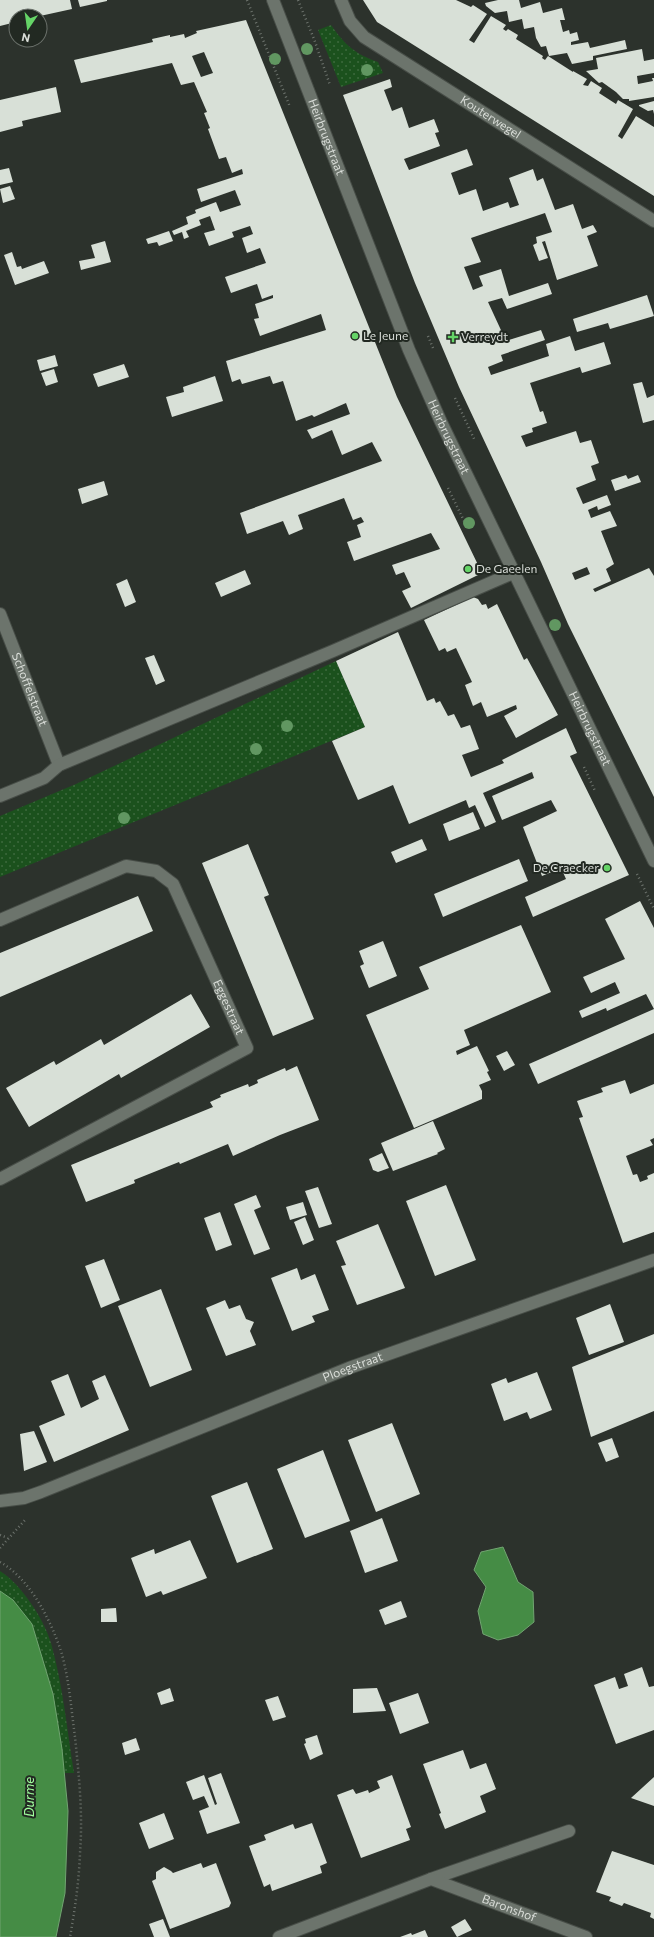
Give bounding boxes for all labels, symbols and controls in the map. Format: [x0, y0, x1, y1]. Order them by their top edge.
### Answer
north arrow [8, 8, 48, 48]
text: N [20, 31, 31, 45]
street label: Kouterwegel [458, 92, 524, 141]
street label: Heirbrugstraat [306, 96, 348, 177]
place label: Le Jeune [363, 328, 408, 343]
place label: Verreydt [461, 329, 508, 343]
marker: Le Jeune [350, 331, 360, 341]
marker: Verreydt [448, 332, 458, 342]
street label: Heirbrugstraat [426, 397, 473, 476]
place label: De Gaeelen [476, 561, 537, 575]
marker: De Gaeelen [463, 564, 473, 574]
street label: Schoffelstraat [10, 650, 51, 728]
street label: Heirbrugstraat [567, 689, 615, 768]
place label: De Craecker [533, 860, 599, 874]
marker: De Craecker [602, 863, 612, 873]
street label: Eggestraat [211, 977, 248, 1037]
street label: Ploegstraat [320, 1349, 384, 1384]
water label: Durme [21, 1777, 37, 1817]
street label: Baronshof [480, 1891, 539, 1924]

